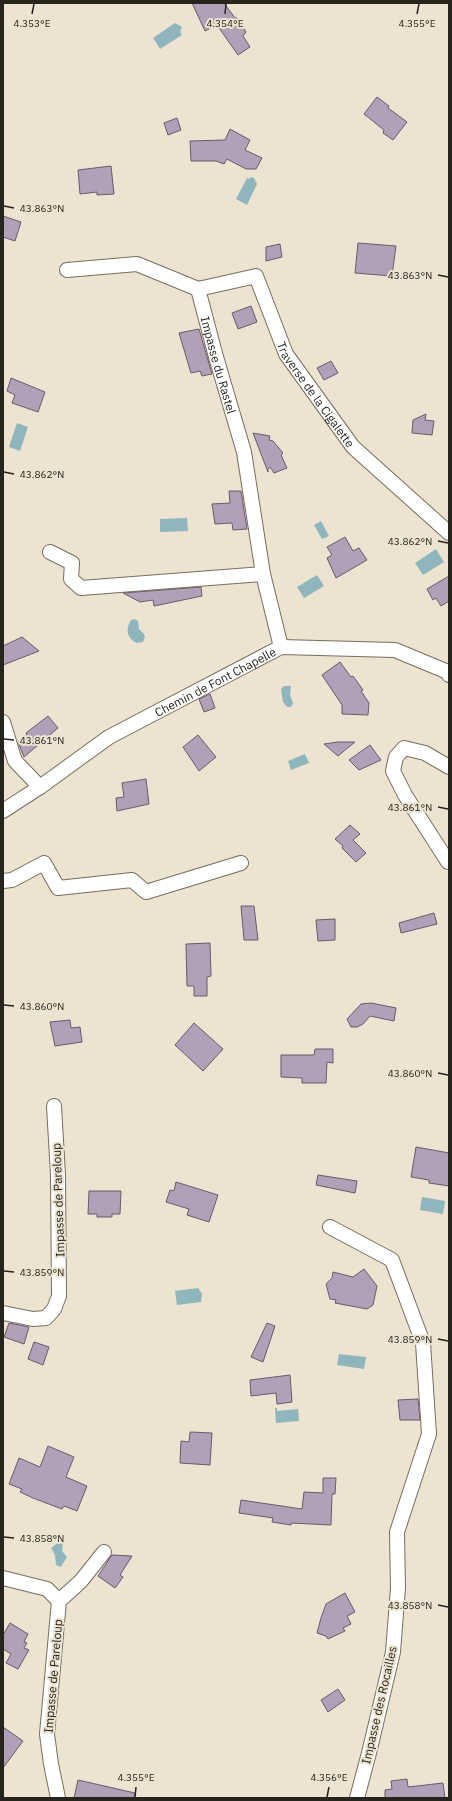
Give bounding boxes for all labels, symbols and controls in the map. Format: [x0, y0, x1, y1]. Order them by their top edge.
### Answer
text: 4.353°E [13, 17, 51, 30]
text: 4.354°E [206, 17, 244, 30]
text: 4.355°E [398, 17, 436, 30]
text: 43.863°N [20, 202, 64, 215]
text: 43.863°N [388, 269, 432, 282]
street label: Impasse du Rastel [198, 315, 240, 415]
street label: Traverse de la Cigalette [274, 339, 358, 450]
text: 43.862°N [20, 468, 64, 481]
text: 43.862°N [388, 535, 432, 548]
street label: Chemin de Font Chapelle [152, 643, 279, 719]
text: 43.861°N [20, 734, 64, 747]
text: 43.861°N [388, 801, 432, 814]
text: 43.860°N [20, 1000, 64, 1013]
text: 43.860°N [388, 1067, 432, 1080]
street label: Impasse de Pareloup [49, 1143, 67, 1257]
text: 43.859°N [20, 1266, 64, 1279]
text: 43.859°N [388, 1333, 432, 1346]
text: 43.858°N [20, 1532, 64, 1545]
text: 43.858°N [388, 1599, 432, 1612]
street label: Impasse de Pareloup [41, 1618, 65, 1734]
street label: Impasse des Rocailles [358, 1644, 400, 1765]
text: 4.355°E [117, 1771, 155, 1784]
text: 4.356°E [310, 1771, 348, 1784]

